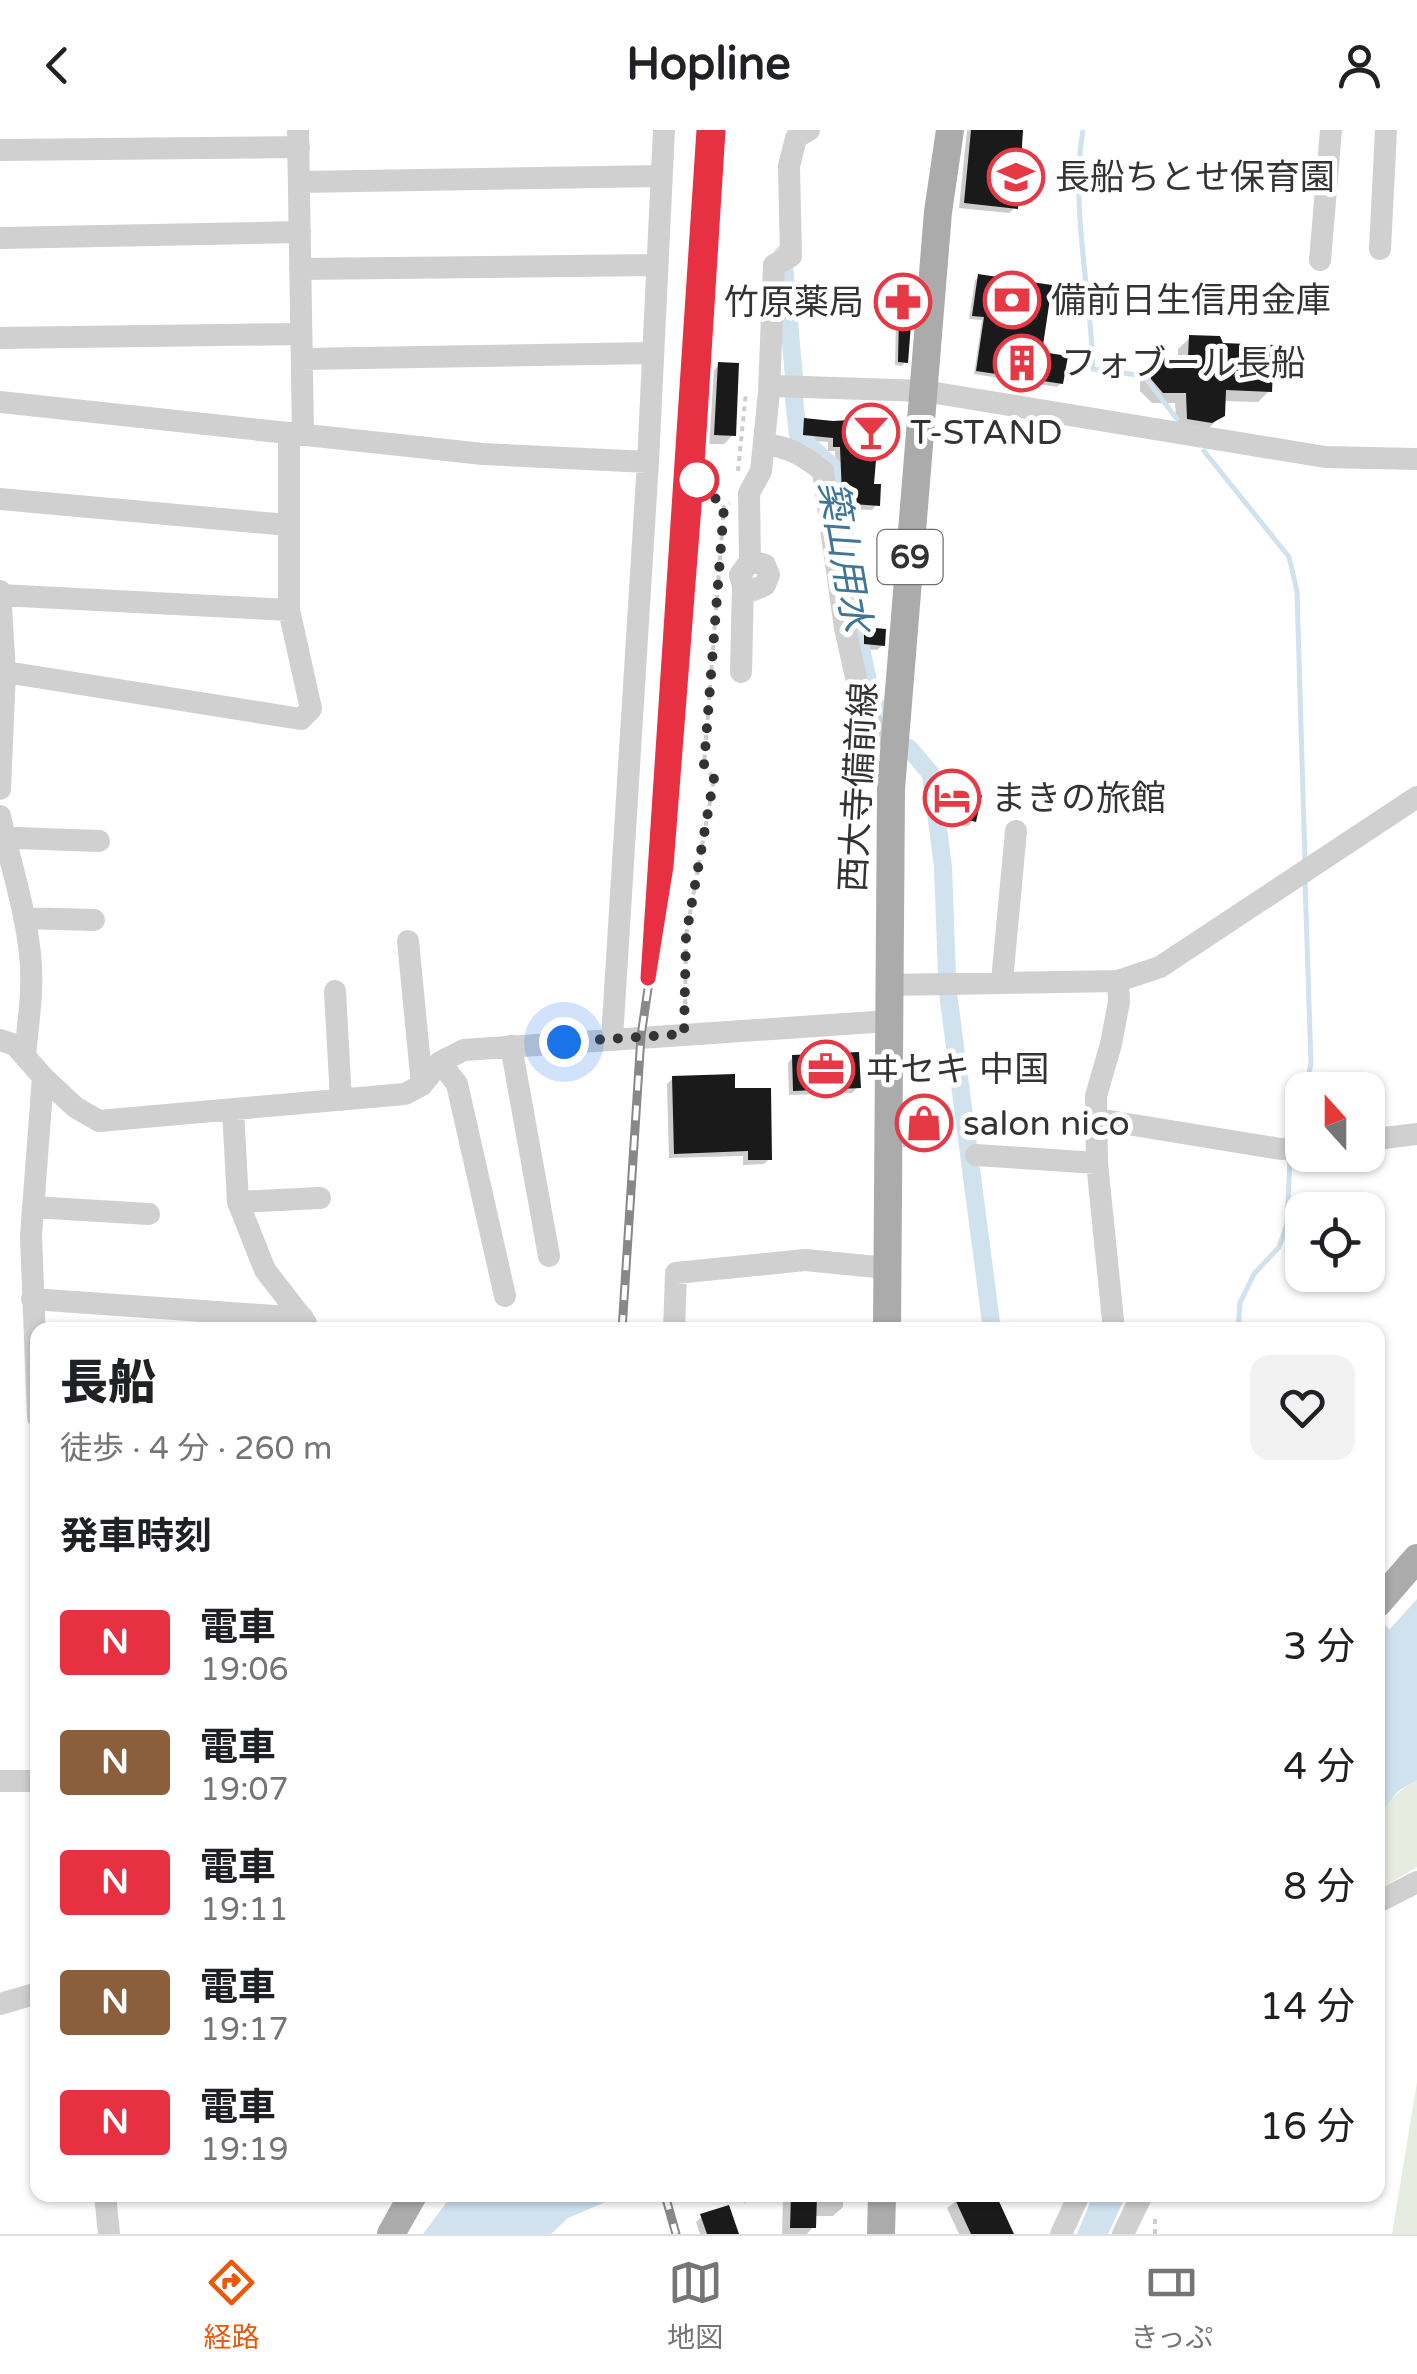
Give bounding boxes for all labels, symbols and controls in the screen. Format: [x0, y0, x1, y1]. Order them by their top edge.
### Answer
icon: back [30, 38, 85, 93]
text: Hopline [626, 38, 791, 92]
icon: person [1332, 38, 1387, 93]
school or university icon: 長船ちとせ保育園 [986, 147, 1046, 207]
place label: 長船ちとせ保育園 [1055, 157, 1335, 199]
bank icon: 備前日生信用金庫 [982, 270, 1042, 330]
pharmacy icon: 竹原薬局 [873, 272, 933, 332]
place label: 備前日生信用金庫 [1051, 280, 1331, 322]
place label: 竹原薬局 [724, 282, 864, 324]
building icon: フォブール長船 [992, 333, 1052, 393]
place label: フォブール長船 [1061, 343, 1306, 385]
bar icon: T-STAND [841, 402, 901, 462]
place label: T-STAND [910, 412, 1063, 454]
unlabelled marker [676, 459, 718, 501]
water label: 築山用水 [808, 477, 881, 639]
road number: 69 [878, 530, 942, 584]
street label: 西大寺備前線 [833, 681, 885, 893]
hotel icon: まきの旅館 [922, 768, 982, 828]
place label: まきの旅館 [991, 778, 1166, 820]
your location [539, 1017, 589, 1067]
office icon: ヰセキ 中国 [796, 1039, 856, 1099]
place label: ヰセキ 中国 [865, 1049, 1049, 1091]
north arrow [1285, 1072, 1385, 1172]
map controls [1285, 1072, 1385, 1292]
shop icon: salon nico [894, 1093, 954, 1153]
place label: salon nico [963, 1103, 1130, 1145]
button: locate [1285, 1192, 1385, 1292]
text: 長船 [60, 1355, 156, 1413]
button: heart [1250, 1355, 1355, 1460]
text: 徒歩 · 4 分 · 260 m [60, 1430, 332, 1468]
text: 発車時刻 [60, 1514, 212, 1560]
text: 電車 [200, 1605, 276, 1651]
text: N [101, 1621, 129, 1663]
text: 3 分 [1283, 1624, 1355, 1670]
text: 19:06 [200, 1651, 289, 1689]
text: 電車 [200, 1725, 276, 1771]
text: N [101, 1741, 129, 1783]
text: 4 分 [1283, 1744, 1355, 1790]
text: 19:07 [200, 1771, 289, 1809]
text: 電車 [200, 1845, 276, 1891]
text: N [101, 1861, 129, 1903]
text: 8 分 [1283, 1864, 1355, 1910]
text: 19:11 [200, 1891, 289, 1929]
text: 電車 [200, 1965, 276, 2011]
text: N [101, 1981, 129, 2023]
text: 14 分 [1259, 1984, 1355, 2030]
text: 19:17 [200, 2011, 289, 2049]
text: 電車 [200, 2085, 276, 2131]
text: N [101, 2101, 129, 2143]
text: 16 分 [1259, 2104, 1355, 2150]
text: 19:19 [200, 2131, 289, 2169]
tab: 経路 [204, 2255, 260, 2355]
tab: 地図 [667, 2255, 723, 2355]
tab: きっぷ [1130, 2255, 1213, 2355]

